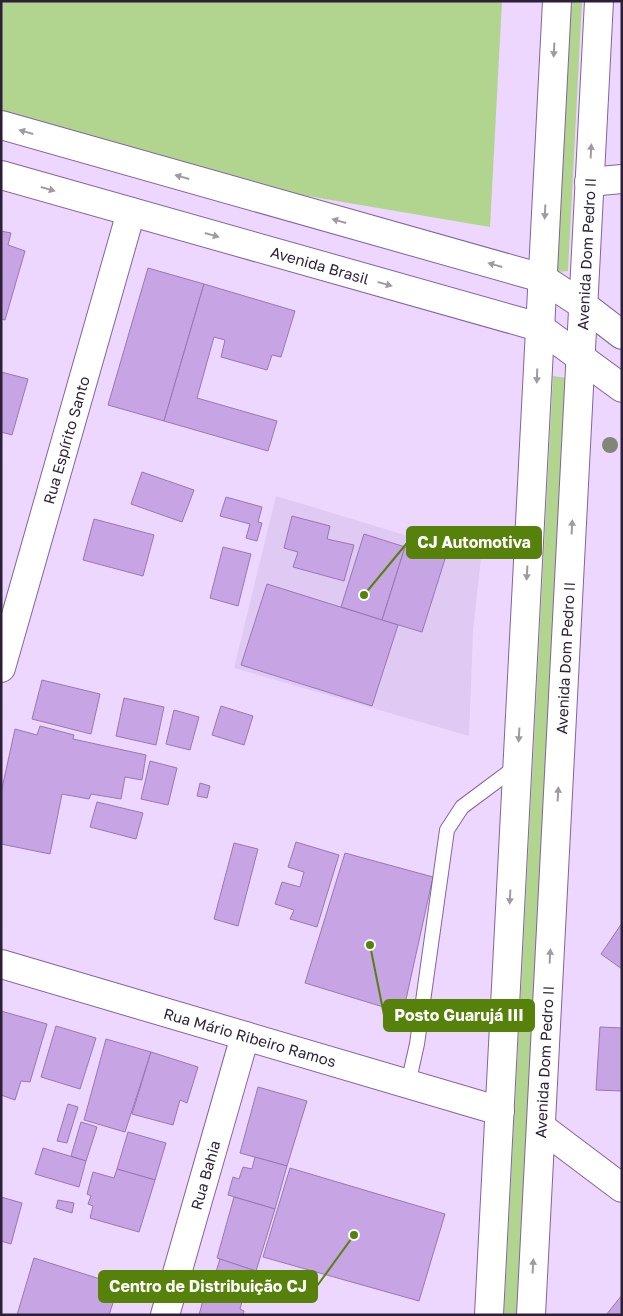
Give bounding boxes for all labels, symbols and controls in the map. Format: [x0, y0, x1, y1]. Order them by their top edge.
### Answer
one-way arrow [549, 42, 557, 58]
one-way arrow [18, 128, 33, 136]
one-way arrow [587, 143, 595, 159]
one-way arrow [175, 172, 190, 180]
street label: Avenida Dom Pedro II [573, 177, 599, 331]
one-way arrow [41, 185, 56, 193]
one-way arrow [540, 204, 548, 220]
one-way arrow [331, 217, 346, 225]
one-way arrow [204, 231, 219, 239]
street label: Avenida Brasil [269, 242, 372, 288]
one-way arrow [487, 261, 502, 269]
one-way arrow [377, 280, 392, 288]
one-way arrow [533, 368, 541, 384]
street label: Rua Espírito Santo [39, 374, 93, 506]
one-way arrow [568, 519, 576, 535]
callout: CJ Automotiva [407, 527, 541, 558]
text: CJ Automotiva [417, 532, 531, 552]
one-way arrow [523, 565, 531, 581]
street label: Avenida Dom Pedro II [552, 581, 578, 735]
one-way arrow [514, 727, 522, 743]
one-way arrow [554, 786, 562, 802]
one-way arrow [506, 890, 514, 906]
one-way arrow [546, 948, 554, 964]
street label: Avenida Dom Pedro II [531, 985, 557, 1139]
callout: Posto Guarujá III [384, 1000, 534, 1031]
street label: Rua Mário Ribeiro Ramos [162, 1004, 338, 1070]
text: Posto Guarujá III [394, 1005, 524, 1025]
street label: Rua Bahia [187, 1138, 223, 1212]
one-way arrow [530, 1258, 538, 1274]
callout: Centro de Distribuição CJ [99, 1271, 317, 1302]
text: Centro de Distribuição CJ [109, 1276, 307, 1296]

